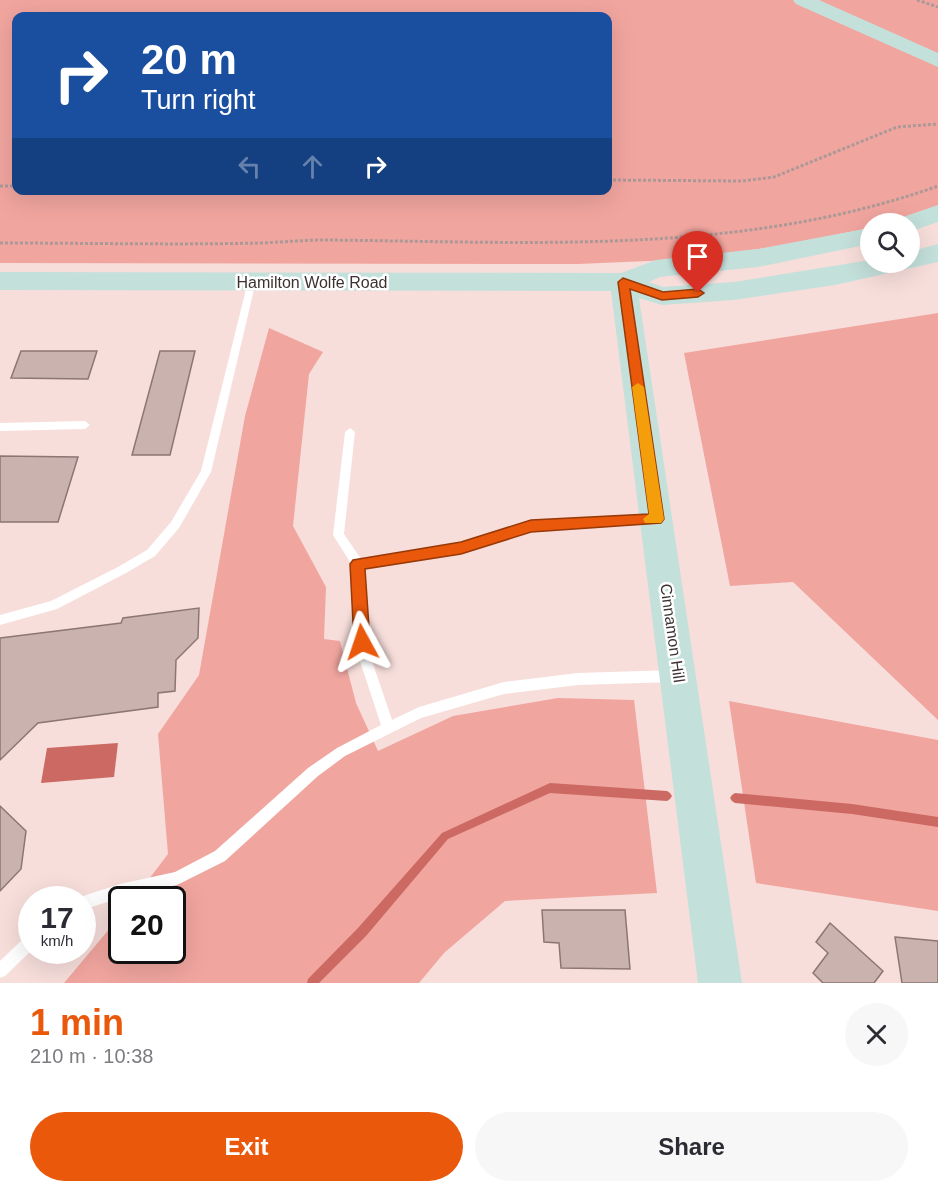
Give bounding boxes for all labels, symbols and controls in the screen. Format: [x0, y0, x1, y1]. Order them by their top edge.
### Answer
icon: right [42, 36, 120, 114]
text: 20 m [141, 36, 237, 83]
text: Turn right [141, 85, 256, 115]
icon: left [233, 150, 266, 183]
icon: ahead [296, 150, 329, 183]
icon: right [359, 150, 392, 183]
map controls [860, 213, 920, 273]
button: search [860, 213, 920, 273]
pin [672, 231, 723, 293]
icon: arrive [681, 240, 714, 273]
street label: Hamilton Wolfe Road [237, 274, 387, 291]
street label: Cinnamon Hill [657, 583, 688, 684]
position arrow [330, 610, 394, 674]
speed limit sign: 20 [108, 886, 186, 964]
text: 17 [40, 901, 74, 934]
text: km/h [41, 932, 73, 949]
text: 1 min [30, 1002, 124, 1043]
button: close [845, 1003, 908, 1066]
text: 210 m · 10:38 [30, 1045, 153, 1067]
button: Exit [30, 1112, 463, 1181]
button: Share [475, 1112, 908, 1181]

